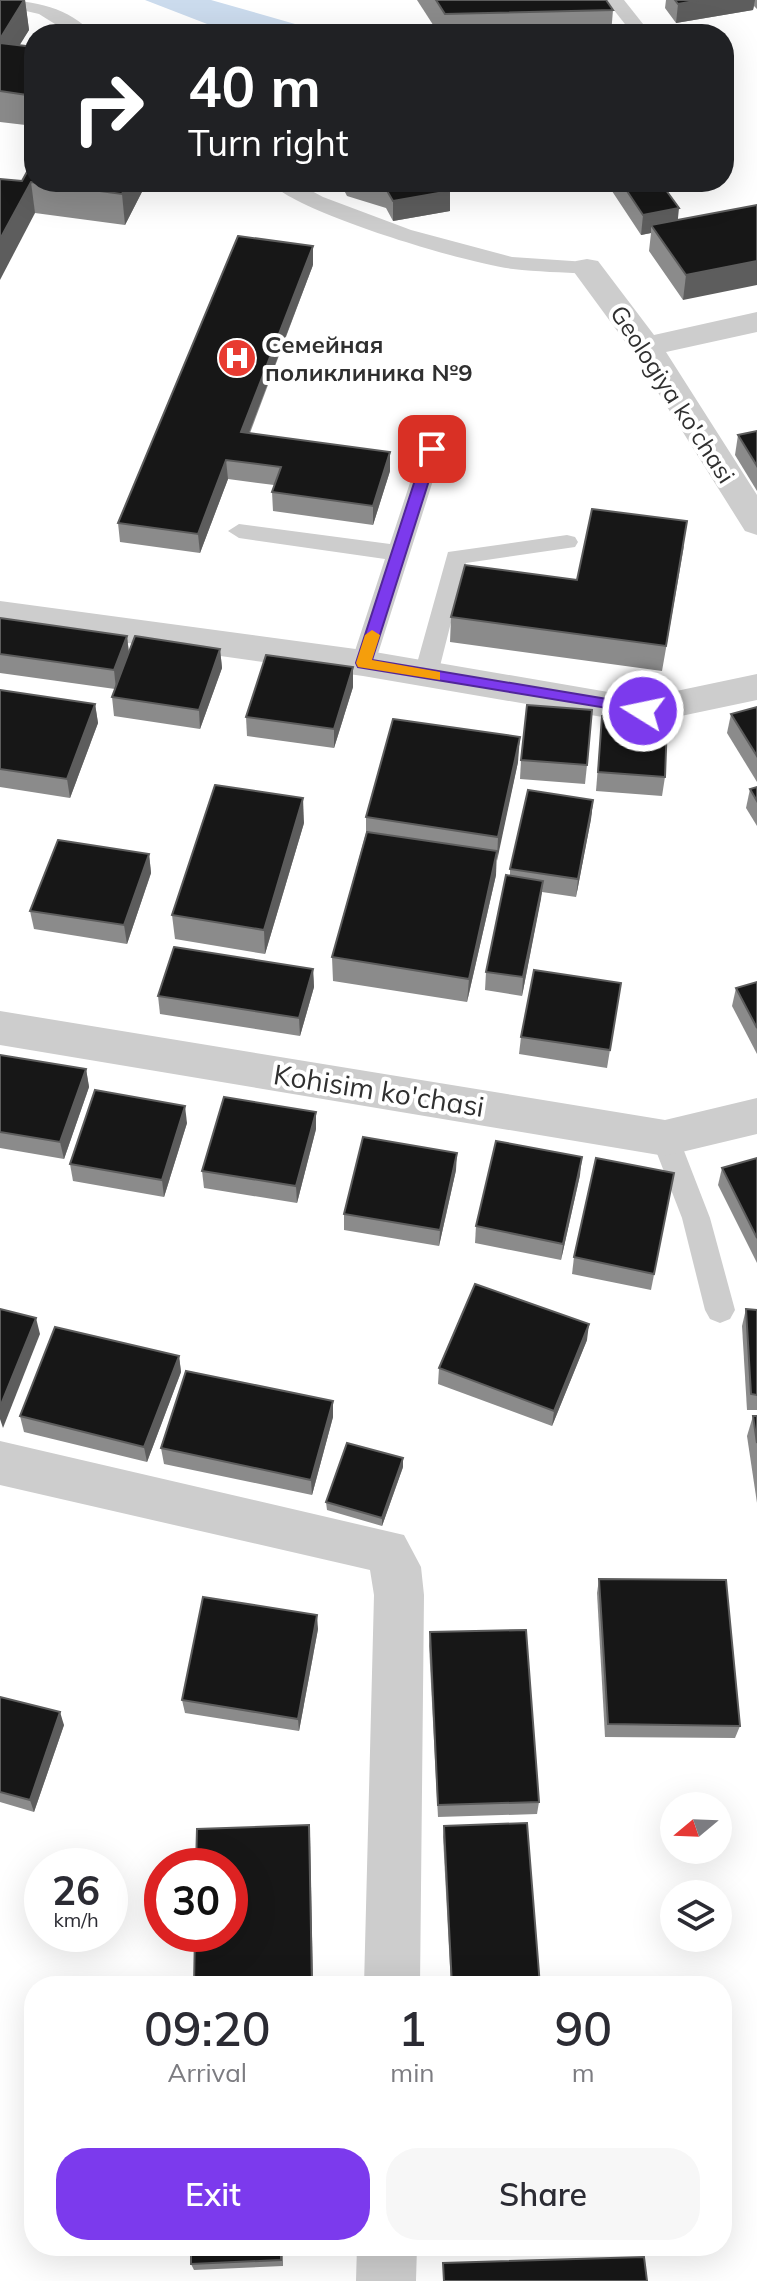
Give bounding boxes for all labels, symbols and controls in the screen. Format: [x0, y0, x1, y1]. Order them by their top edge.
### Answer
text: 40 m [188, 51, 321, 121]
icon: right [56, 56, 160, 160]
text: Turn right [188, 120, 349, 165]
street label: Geologiya ko'chasi [604, 299, 742, 489]
place label: Семейная поликлиника №9 [265, 329, 473, 387]
hospital icon: Семейная поликлиника №9 [216, 337, 258, 379]
pin [398, 415, 466, 483]
icon: arrive [410, 427, 454, 471]
position arrow [601, 669, 685, 753]
street label: Kohisim ko'chasi [271, 1056, 487, 1124]
north arrow [660, 1792, 732, 1864]
map controls [660, 1792, 732, 1952]
speed limit sign: 30 [144, 1848, 248, 1952]
text: 26 [52, 1865, 100, 1915]
button: layers [660, 1880, 732, 1952]
text: km/h [53, 1907, 99, 1932]
text: 09:20 [144, 1998, 270, 2058]
text: 1 [398, 1998, 427, 2058]
text: 90 [554, 1998, 612, 2058]
text: Arrival [167, 2056, 247, 2089]
text: min [390, 2056, 435, 2089]
text: m [572, 2056, 595, 2089]
button: Exit [56, 2148, 370, 2240]
button: Share [386, 2148, 700, 2240]

